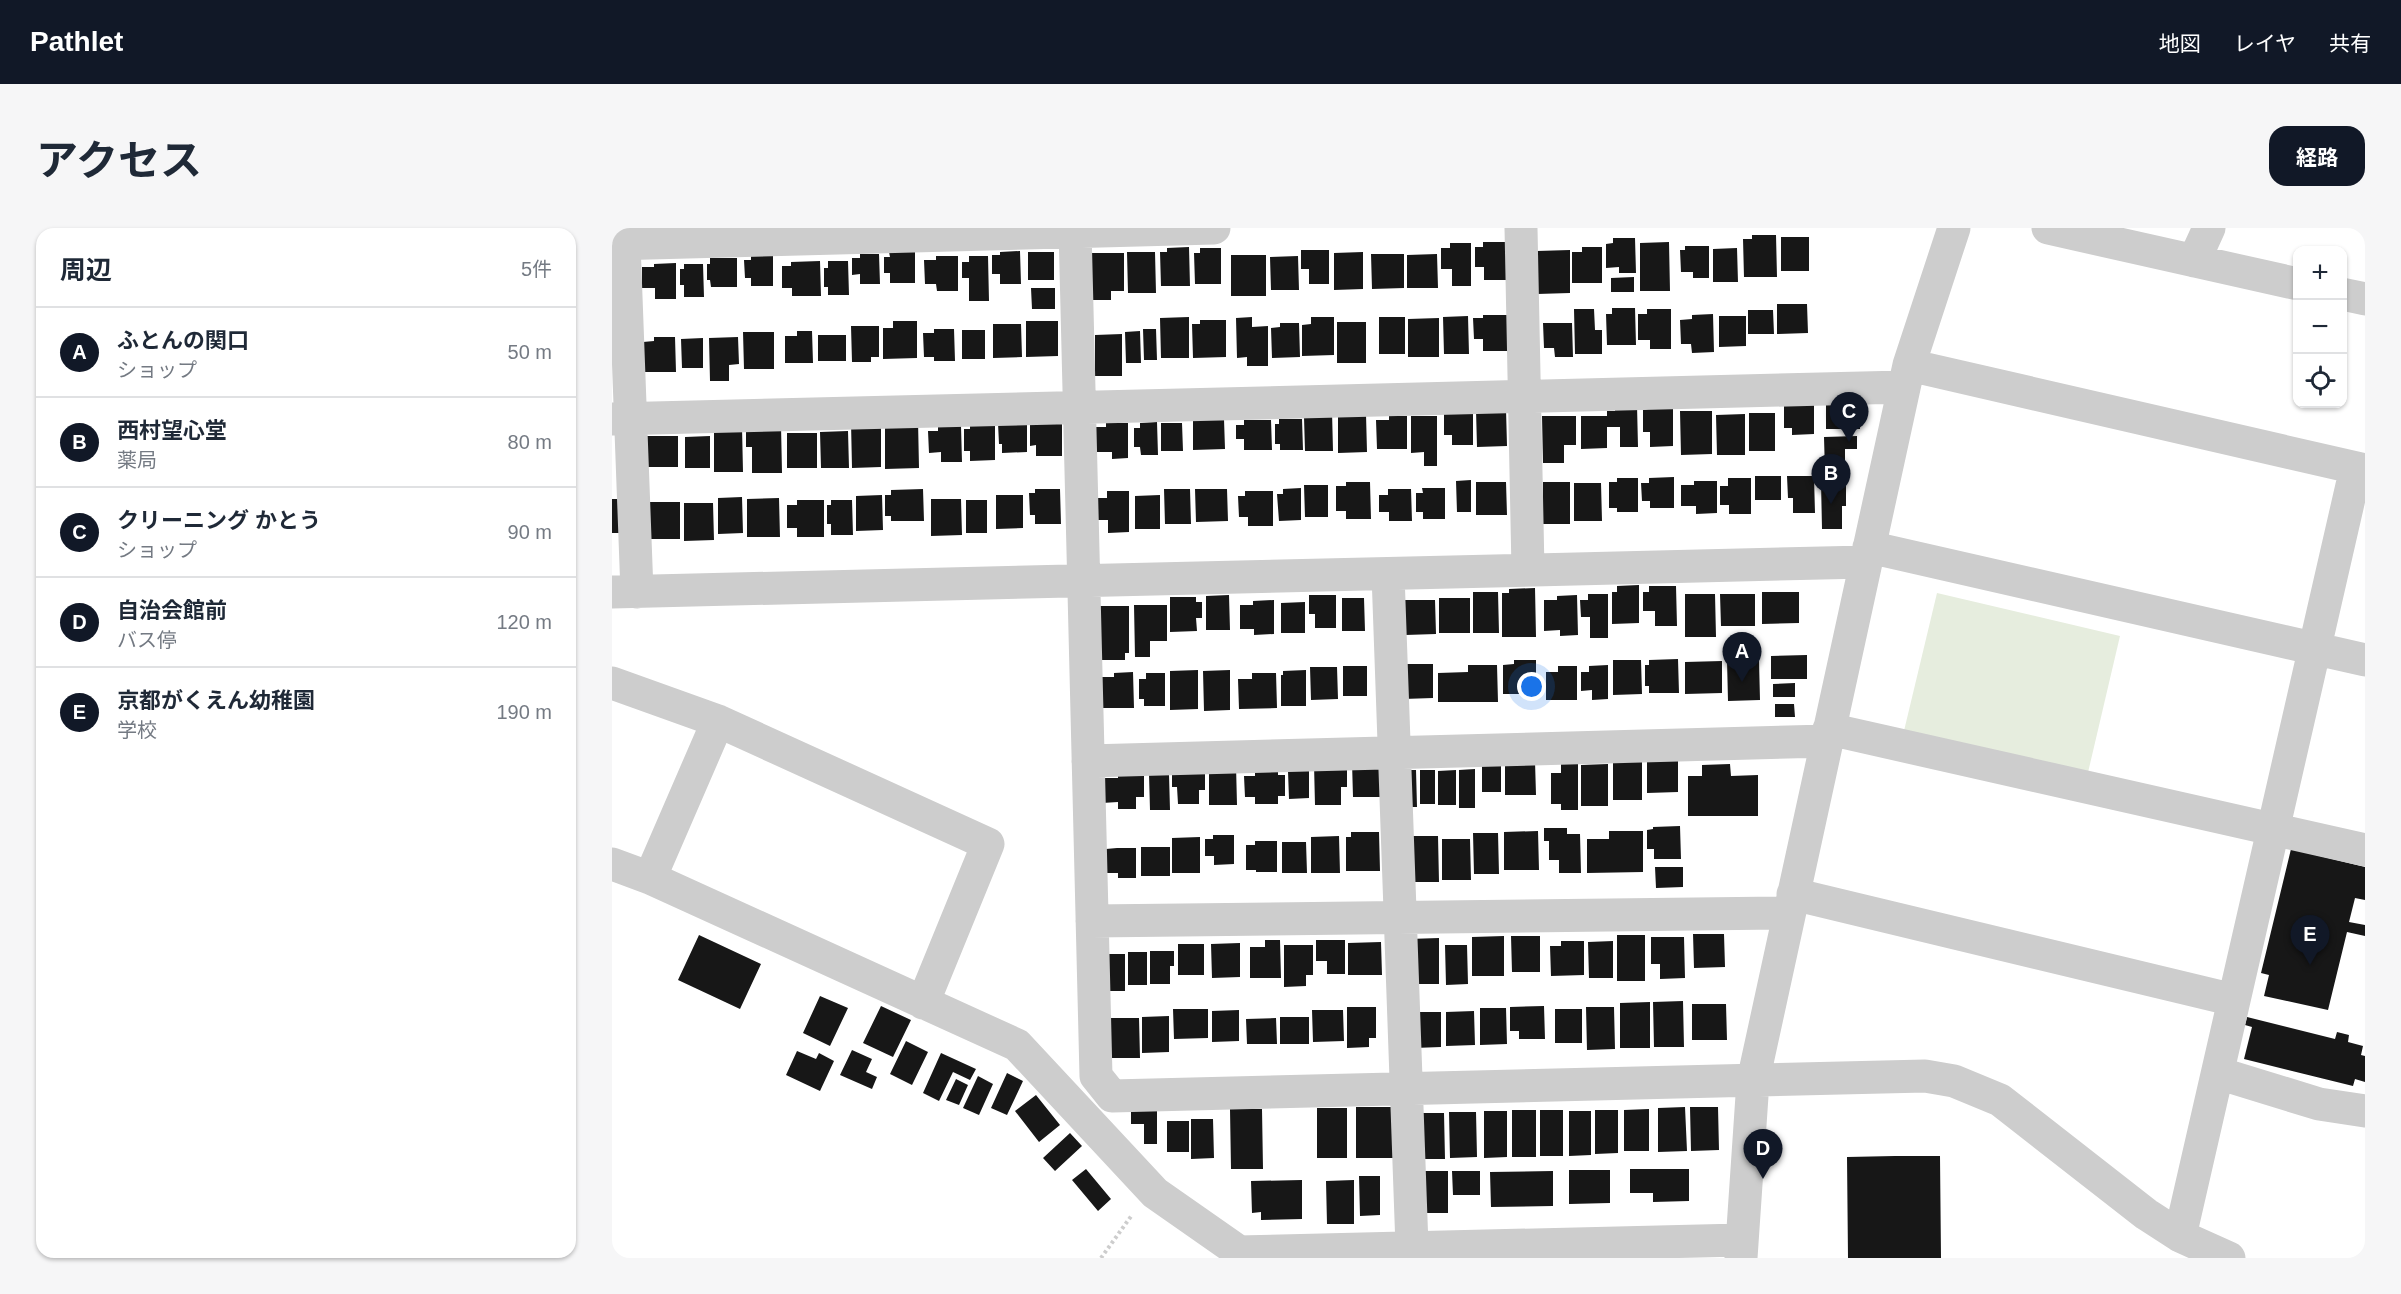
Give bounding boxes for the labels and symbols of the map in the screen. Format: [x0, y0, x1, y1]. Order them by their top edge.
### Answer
pin: C [1830, 392, 1868, 442]
pin: B [1812, 454, 1850, 504]
pin: A [1722, 632, 1762, 682]
your location [1517, 672, 1546, 701]
pin: E [2290, 916, 2330, 965]
pin: D [1744, 1130, 1782, 1179]

